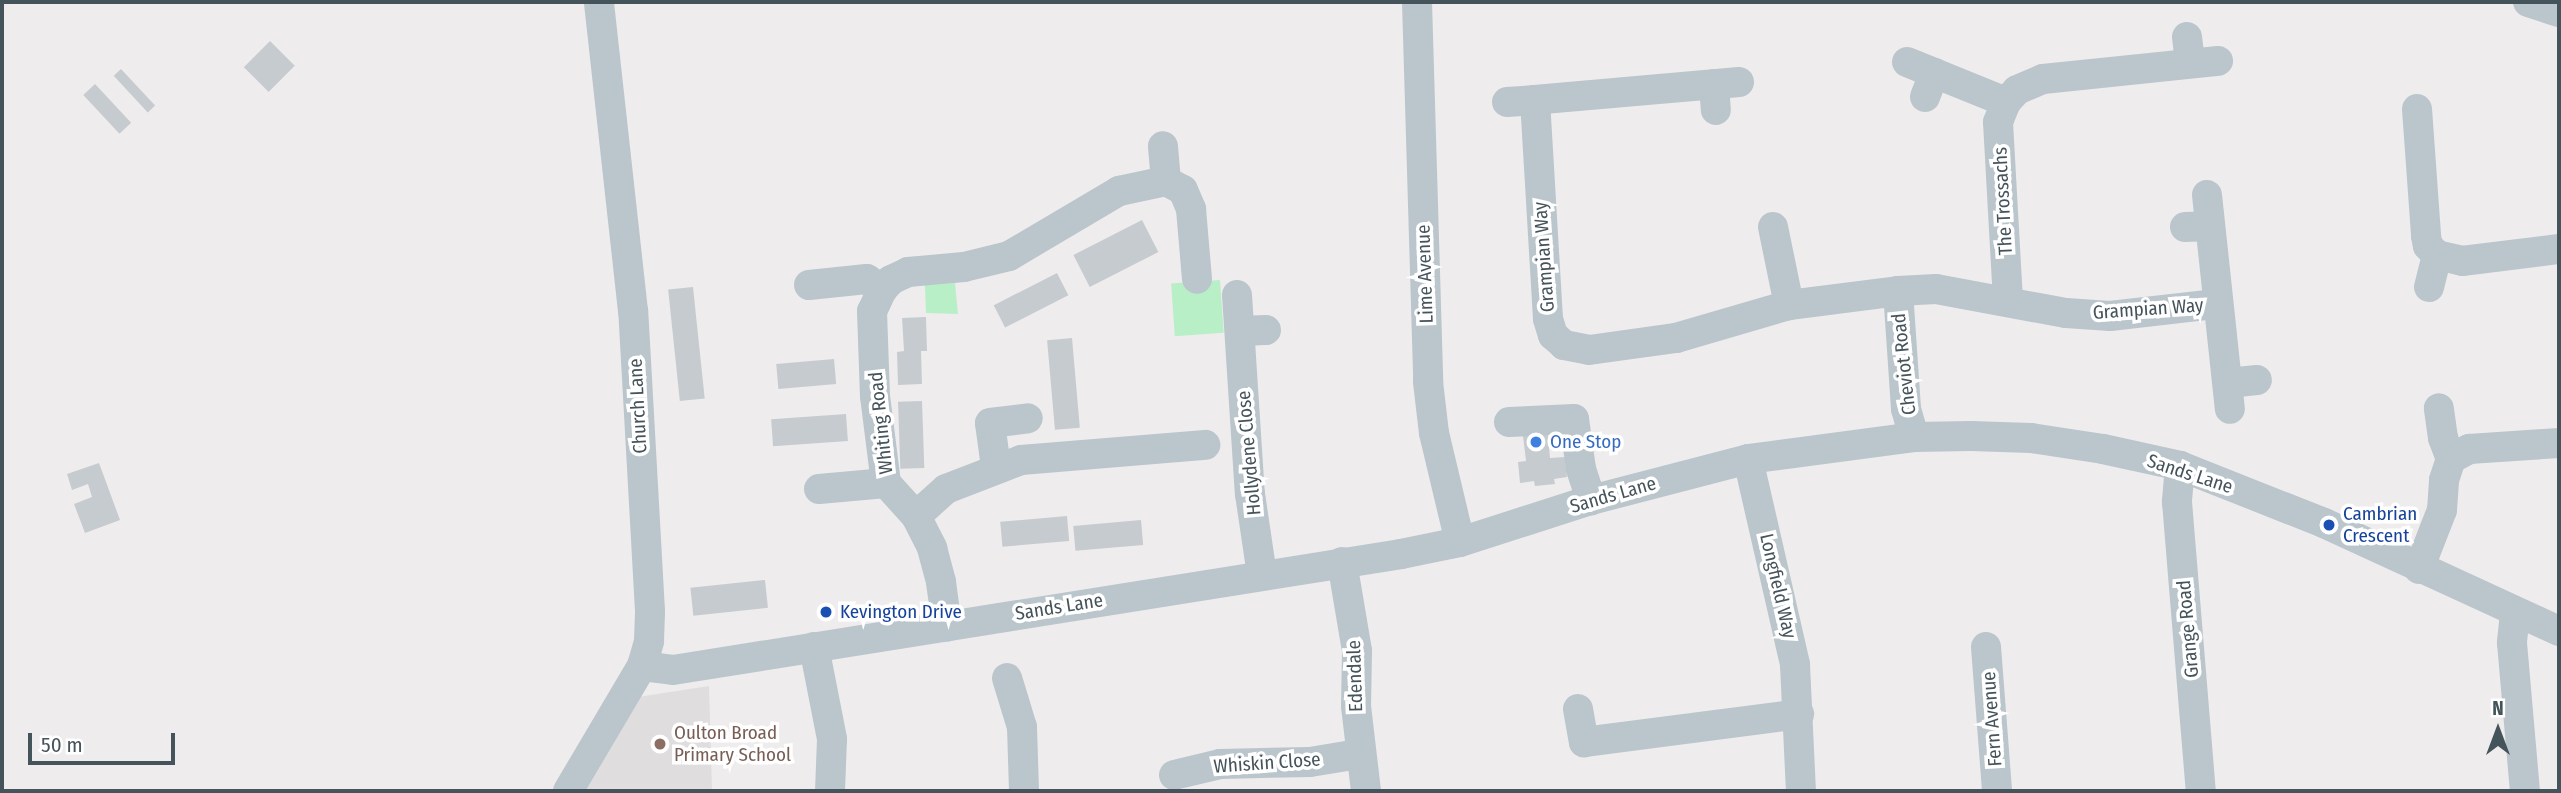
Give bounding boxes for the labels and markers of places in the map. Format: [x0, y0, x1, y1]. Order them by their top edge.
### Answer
place label: One Stop [1550, 431, 1621, 453]
marker: One Stop [1528, 434, 1544, 450]
place label: Cambrian Crescent [2343, 503, 2417, 547]
marker: Cambrian Crescent [2321, 517, 2337, 533]
place label: Kevington Drive [840, 601, 962, 623]
marker: Kevington Drive [818, 604, 834, 620]
place label: Oulton Broad Primary School [674, 722, 791, 766]
marker: Oulton Broad Primary School [652, 736, 668, 752]

